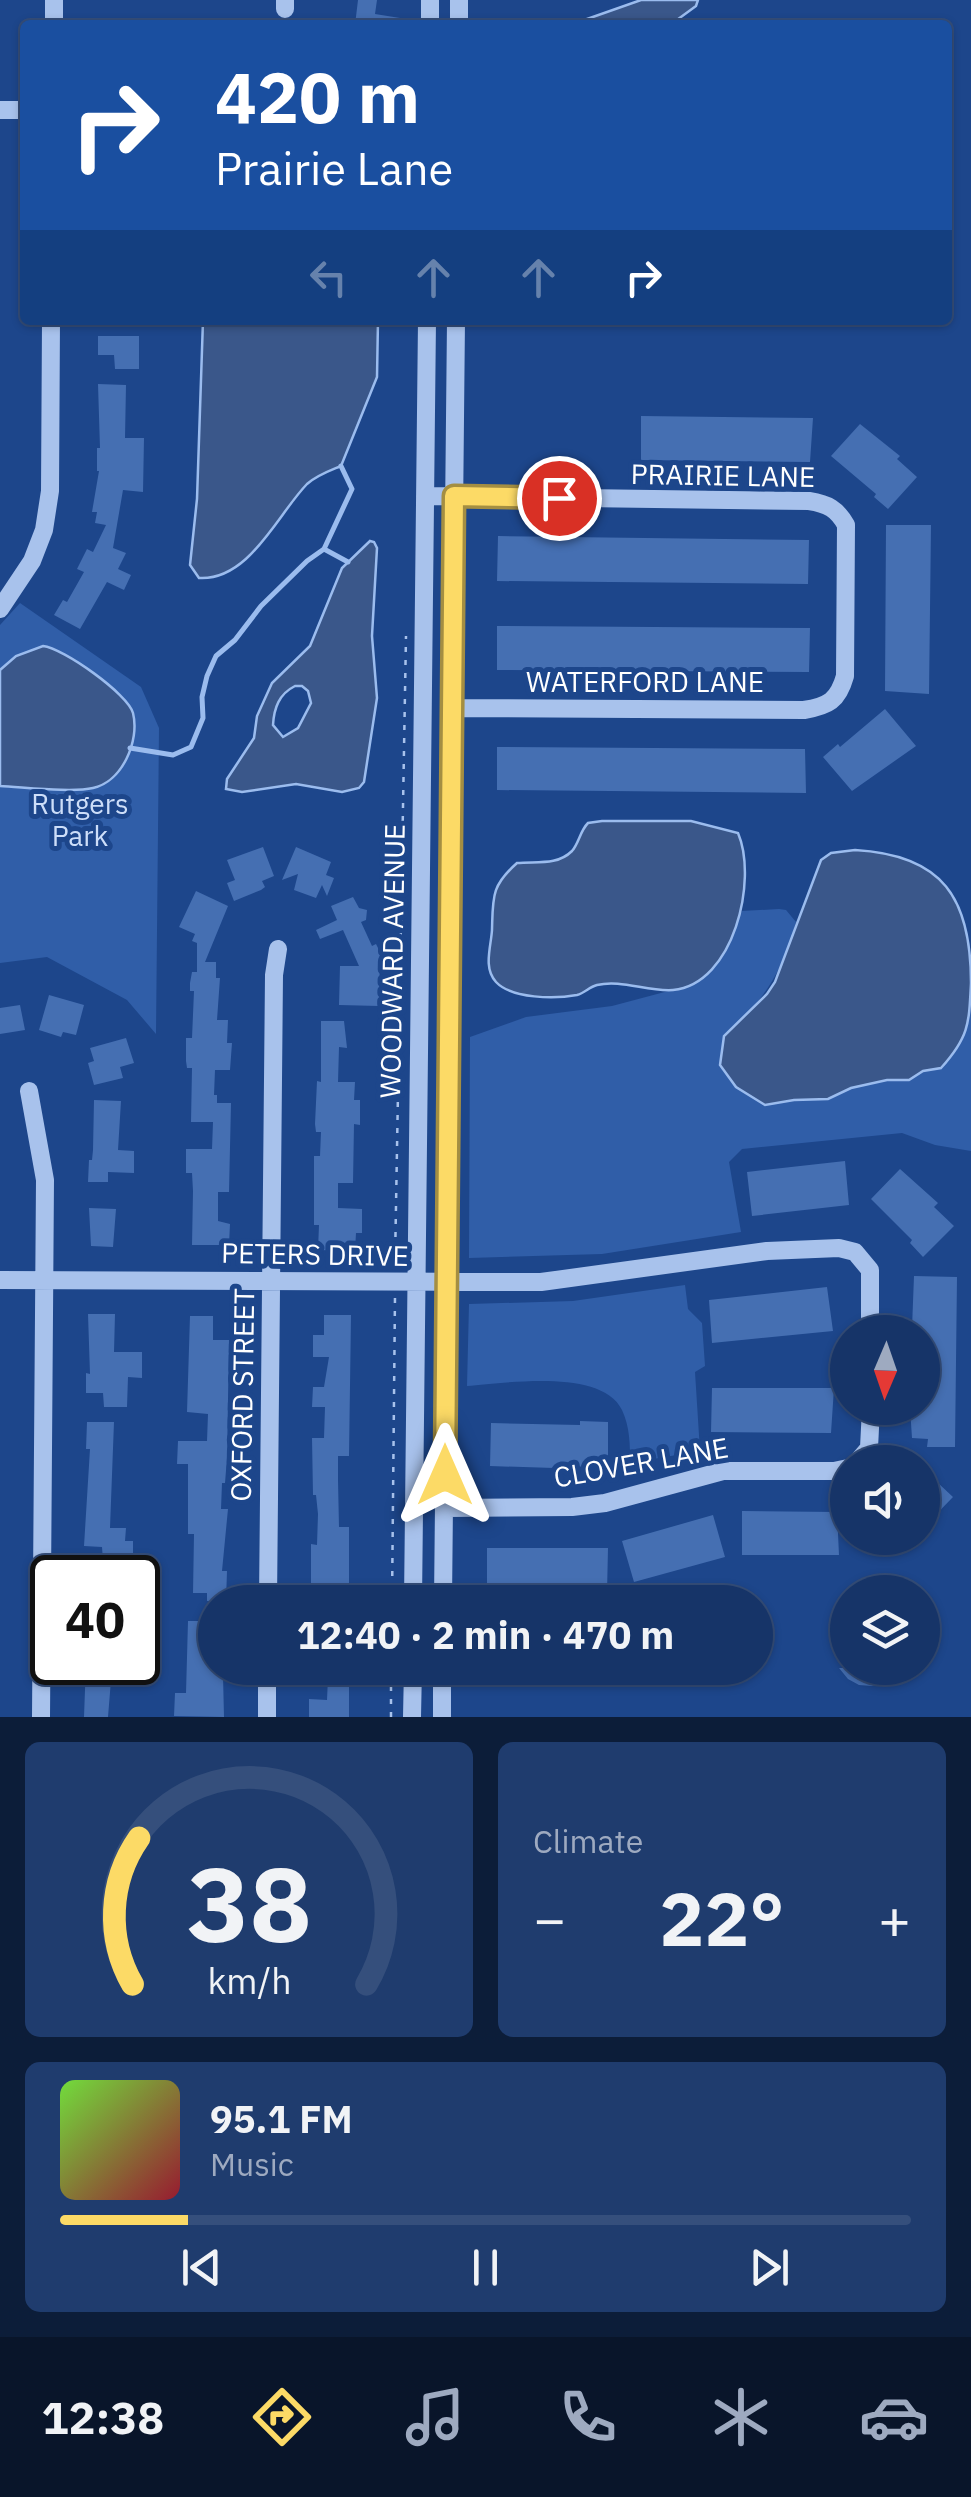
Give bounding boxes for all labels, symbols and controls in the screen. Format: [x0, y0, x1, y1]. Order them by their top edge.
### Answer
text: 420 m [215, 51, 420, 142]
icon: right [50, 60, 180, 190]
text: Prairie Lane [215, 139, 453, 197]
icon: left [301, 250, 356, 305]
icon: ahead [406, 250, 461, 305]
icon: ahead [511, 250, 566, 305]
icon: right [616, 250, 671, 305]
street label: PRAIRIE LANE [630, 455, 816, 495]
pin [517, 456, 602, 541]
icon: arrive [532, 471, 587, 526]
street label: WATERFORD LANE [526, 663, 764, 700]
park label: Rutgers Park [31, 785, 129, 854]
street label: WOODWARD AVENUE [371, 823, 413, 1099]
street label: PETERS DRIVE [221, 1234, 409, 1274]
street label: OXFORD STREET [222, 1288, 262, 1502]
north arrow [830, 1315, 940, 1425]
map controls [830, 1315, 940, 1685]
position arrow [393, 1423, 497, 1527]
street label: CLOVER LANE [551, 1428, 731, 1496]
button: sound [830, 1445, 940, 1555]
speed limit sign: 40 [30, 1555, 160, 1685]
button: layers [830, 1575, 940, 1685]
text: 12:40 · 2 min · 470 m [297, 1610, 674, 1659]
text: Climate [533, 1820, 643, 1862]
text: 38 [187, 1835, 311, 1971]
text: 22° [659, 1869, 785, 1967]
text: − [533, 1883, 566, 1954]
text: + [878, 1883, 911, 1954]
text: km/h [207, 1957, 291, 2004]
text: 95.1 FM [210, 2094, 353, 2143]
text: Music [210, 2143, 294, 2185]
icon: previous [174, 2240, 229, 2295]
icon: pause [458, 2240, 513, 2295]
icon: next [742, 2240, 797, 2295]
icon: directions [247, 2382, 317, 2452]
icon: music [400, 2382, 470, 2452]
icon: phone [553, 2382, 623, 2452]
icon: climate [706, 2382, 776, 2452]
icon: car [859, 2382, 929, 2452]
text: 12:38 [42, 2388, 164, 2446]

